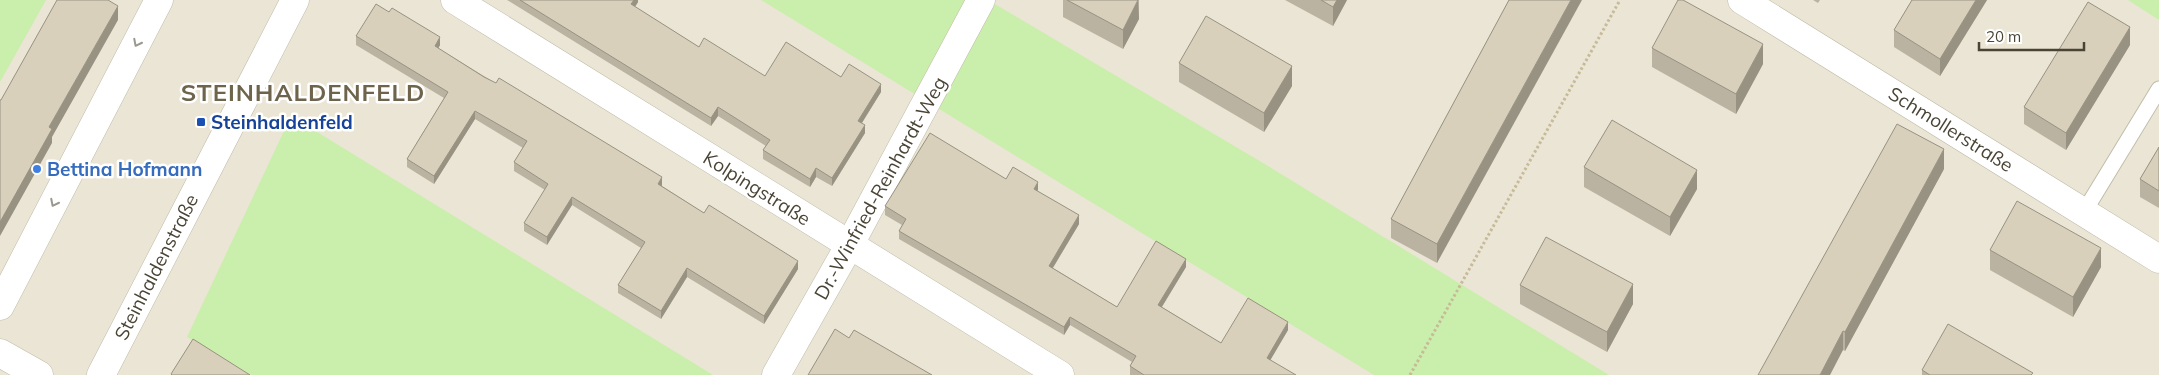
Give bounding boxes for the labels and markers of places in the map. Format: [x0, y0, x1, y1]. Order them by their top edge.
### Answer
place label: Steinhaldenfeld [211, 110, 353, 134]
marker: Steinhaldenfeld [195, 116, 207, 128]
place label: Bettina Hofmann [47, 157, 202, 181]
marker: Bettina Hofmann [31, 163, 43, 175]

